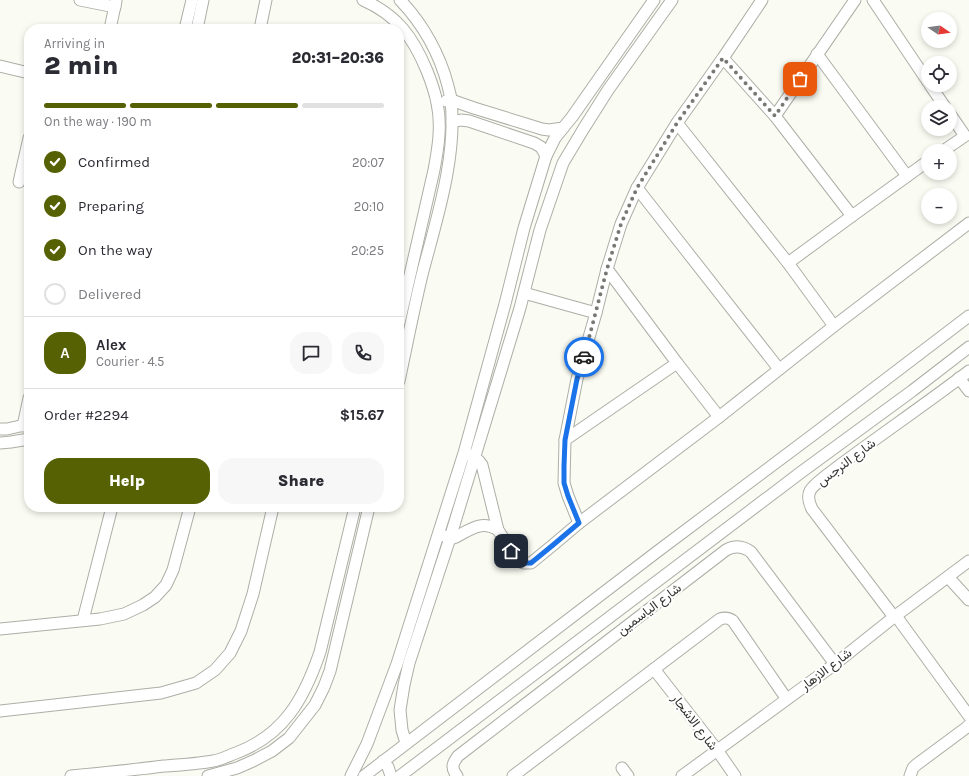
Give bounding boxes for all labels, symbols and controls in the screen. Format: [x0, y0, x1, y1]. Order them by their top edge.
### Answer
north arrow [921, 12, 957, 48]
map controls [921, 12, 957, 224]
text: Arriving in [44, 36, 105, 51]
text: 20:31–20:36 [292, 49, 384, 67]
text: 2 min [44, 50, 119, 81]
button: locate [921, 56, 957, 92]
pin [783, 62, 817, 96]
icon: bag [789, 68, 811, 90]
button: layers [921, 100, 957, 136]
text: On the way · 190 m [44, 114, 152, 129]
button: + [921, 144, 957, 180]
icon: check [44, 151, 66, 173]
text: Confirmed [78, 153, 150, 171]
text: 20:07 [352, 155, 384, 170]
button: − [921, 188, 957, 224]
icon: check [44, 195, 66, 217]
text: Preparing [78, 197, 144, 215]
text: 20:10 [354, 199, 384, 214]
icon: check [44, 239, 66, 261]
text: On the way [78, 241, 152, 259]
text: 20:25 [351, 243, 384, 258]
text: Delivered [78, 285, 142, 303]
button: chat [290, 332, 332, 374]
button: phone [342, 332, 384, 374]
text: Alex [96, 336, 126, 354]
courier [564, 337, 604, 377]
text: A [60, 344, 70, 362]
icon: car [573, 346, 595, 368]
text: Courier · 4.5 [96, 354, 164, 369]
text: Order #2294 [44, 406, 129, 424]
text: $15.67 [340, 406, 384, 424]
street label: شارع النرجس [814, 435, 879, 490]
button: Help [44, 458, 210, 504]
button: Share [218, 458, 384, 504]
pin [494, 534, 528, 568]
icon: home [500, 540, 522, 562]
street label: شارع الياسمين [614, 580, 685, 640]
street label: شارع الازهار [797, 645, 856, 695]
street label: شارع الاشجار [667, 690, 721, 754]

